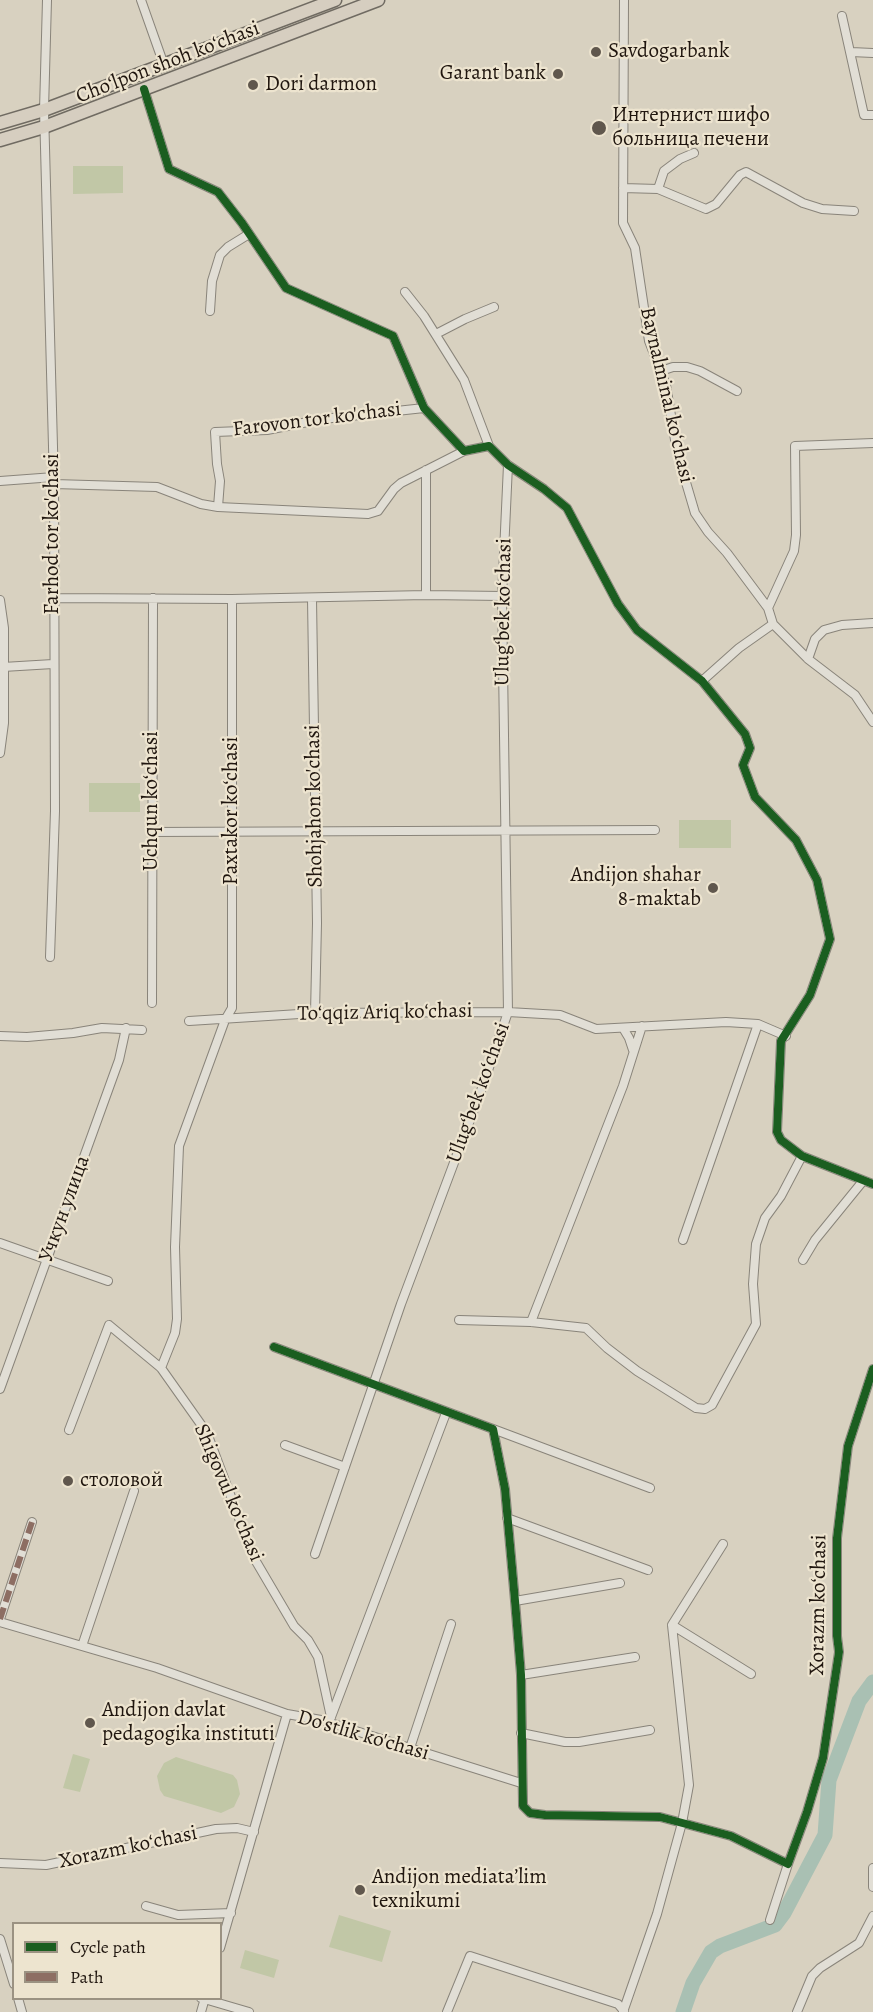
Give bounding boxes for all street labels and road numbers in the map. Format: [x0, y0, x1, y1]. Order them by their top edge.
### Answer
street label: Choʻlpon shoh koʻchasi [73, 16, 263, 110]
street label: Baynalminal koʻchasi [633, 304, 699, 486]
street label: Farovon tor ko'chasi [231, 397, 403, 443]
street label: Farhod tor ko'chasi [40, 453, 66, 615]
street label: Ulugʻbek koʻchasi [490, 538, 518, 686]
street label: Shohjahon ko'chasi [301, 724, 329, 888]
street label: Uchqun koʻchasi [139, 731, 165, 871]
street label: Paxtakor koʻchasi [219, 737, 245, 885]
street label: Toʻqqiz Ariq koʻchasi [297, 999, 473, 1027]
street label: Ulugʻbek koʻchasi [442, 1019, 516, 1167]
street label: Учкун улица [34, 1152, 96, 1266]
street label: Shigovul koʻchasi [188, 1420, 268, 1566]
street label: Xorazm koʻchasi [805, 1534, 833, 1676]
street label: Do'stlik ko'chasi [294, 1705, 432, 1767]
street label: Xorazm koʻchasi [56, 1821, 200, 1875]

